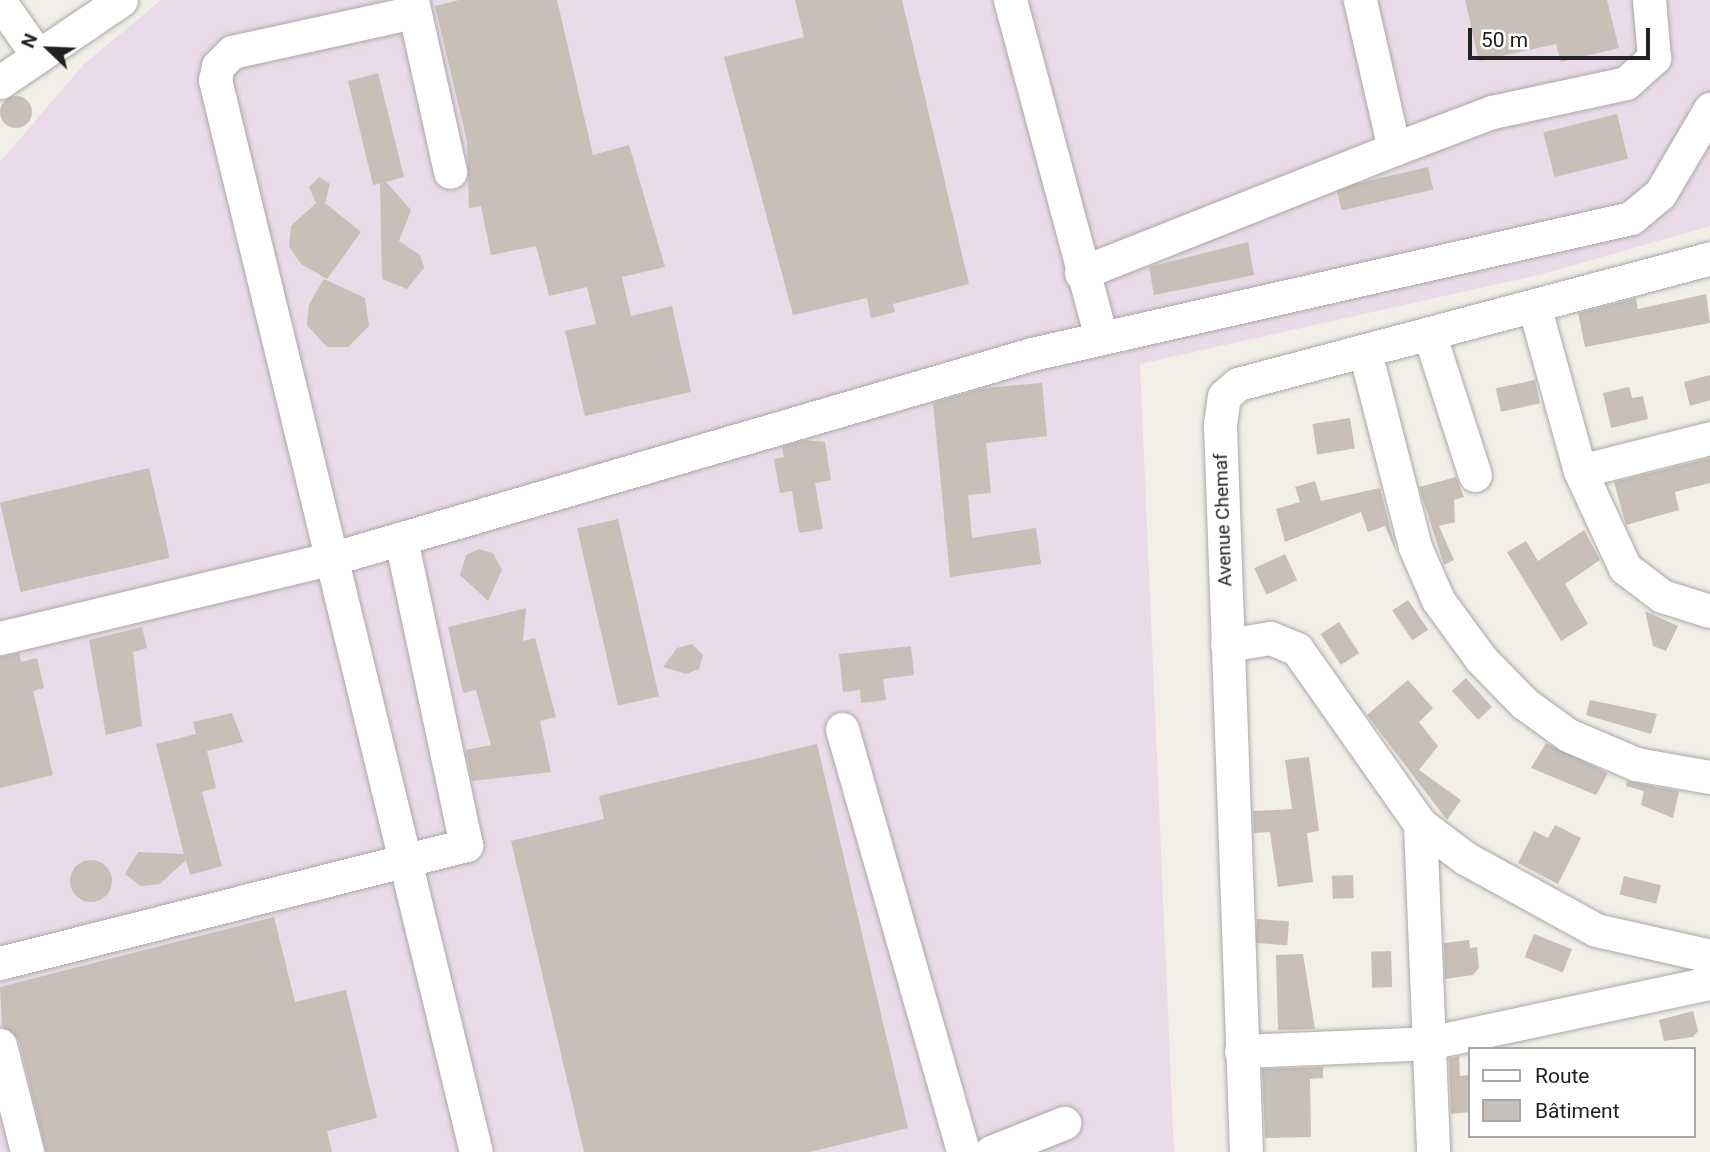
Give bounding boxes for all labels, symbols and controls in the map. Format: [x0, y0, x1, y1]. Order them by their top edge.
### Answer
north arrow [14, 14, 84, 84]
scale bar [1472, 14, 1654, 58]
text: 50 m [1481, 28, 1528, 52]
text: N [16, 30, 42, 51]
street label: Avenue Chemaf [1209, 453, 1237, 587]
legend [1468, 1047, 1696, 1138]
text: Route [1535, 1064, 1590, 1088]
text: Bâtiment [1535, 1099, 1620, 1123]

